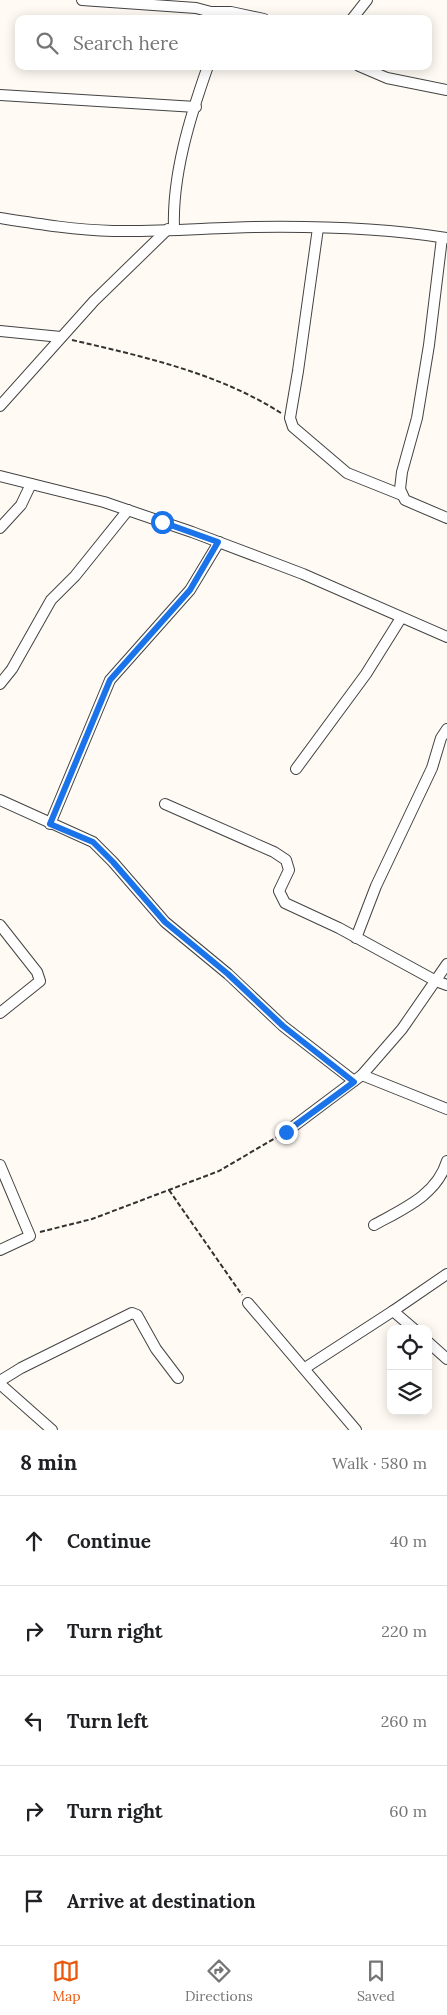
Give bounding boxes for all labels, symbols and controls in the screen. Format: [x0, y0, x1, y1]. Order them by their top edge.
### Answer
search box [15, 15, 432, 70]
icon: search [33, 29, 61, 57]
text: Search here [73, 31, 179, 55]
route start [151, 511, 174, 534]
route end [275, 1121, 298, 1144]
map controls [387, 1325, 432, 1415]
button: locate [387, 1325, 432, 1370]
button: layers [387, 1370, 432, 1415]
text: 8 min [20, 1449, 77, 1476]
text: Walk · 580 m [332, 1453, 427, 1473]
icon: ahead [20, 1527, 48, 1555]
text: Continue [67, 1529, 151, 1553]
text: 40 m [390, 1531, 427, 1551]
icon: right [20, 1617, 48, 1645]
text: Turn right [67, 1619, 163, 1643]
text: 220 m [381, 1621, 427, 1641]
icon: left [20, 1707, 48, 1735]
text: Turn left [67, 1709, 148, 1733]
text: 260 m [381, 1711, 427, 1731]
icon: right [20, 1797, 48, 1825]
text: Turn right [67, 1799, 163, 1823]
text: 60 m [389, 1801, 427, 1821]
icon: arrive [20, 1887, 48, 1915]
text: Arrive at destination [67, 1889, 256, 1913]
tab: Map [52, 1957, 81, 2005]
tab: Directions [185, 1957, 253, 2005]
tab: Saved [357, 1957, 395, 2005]

